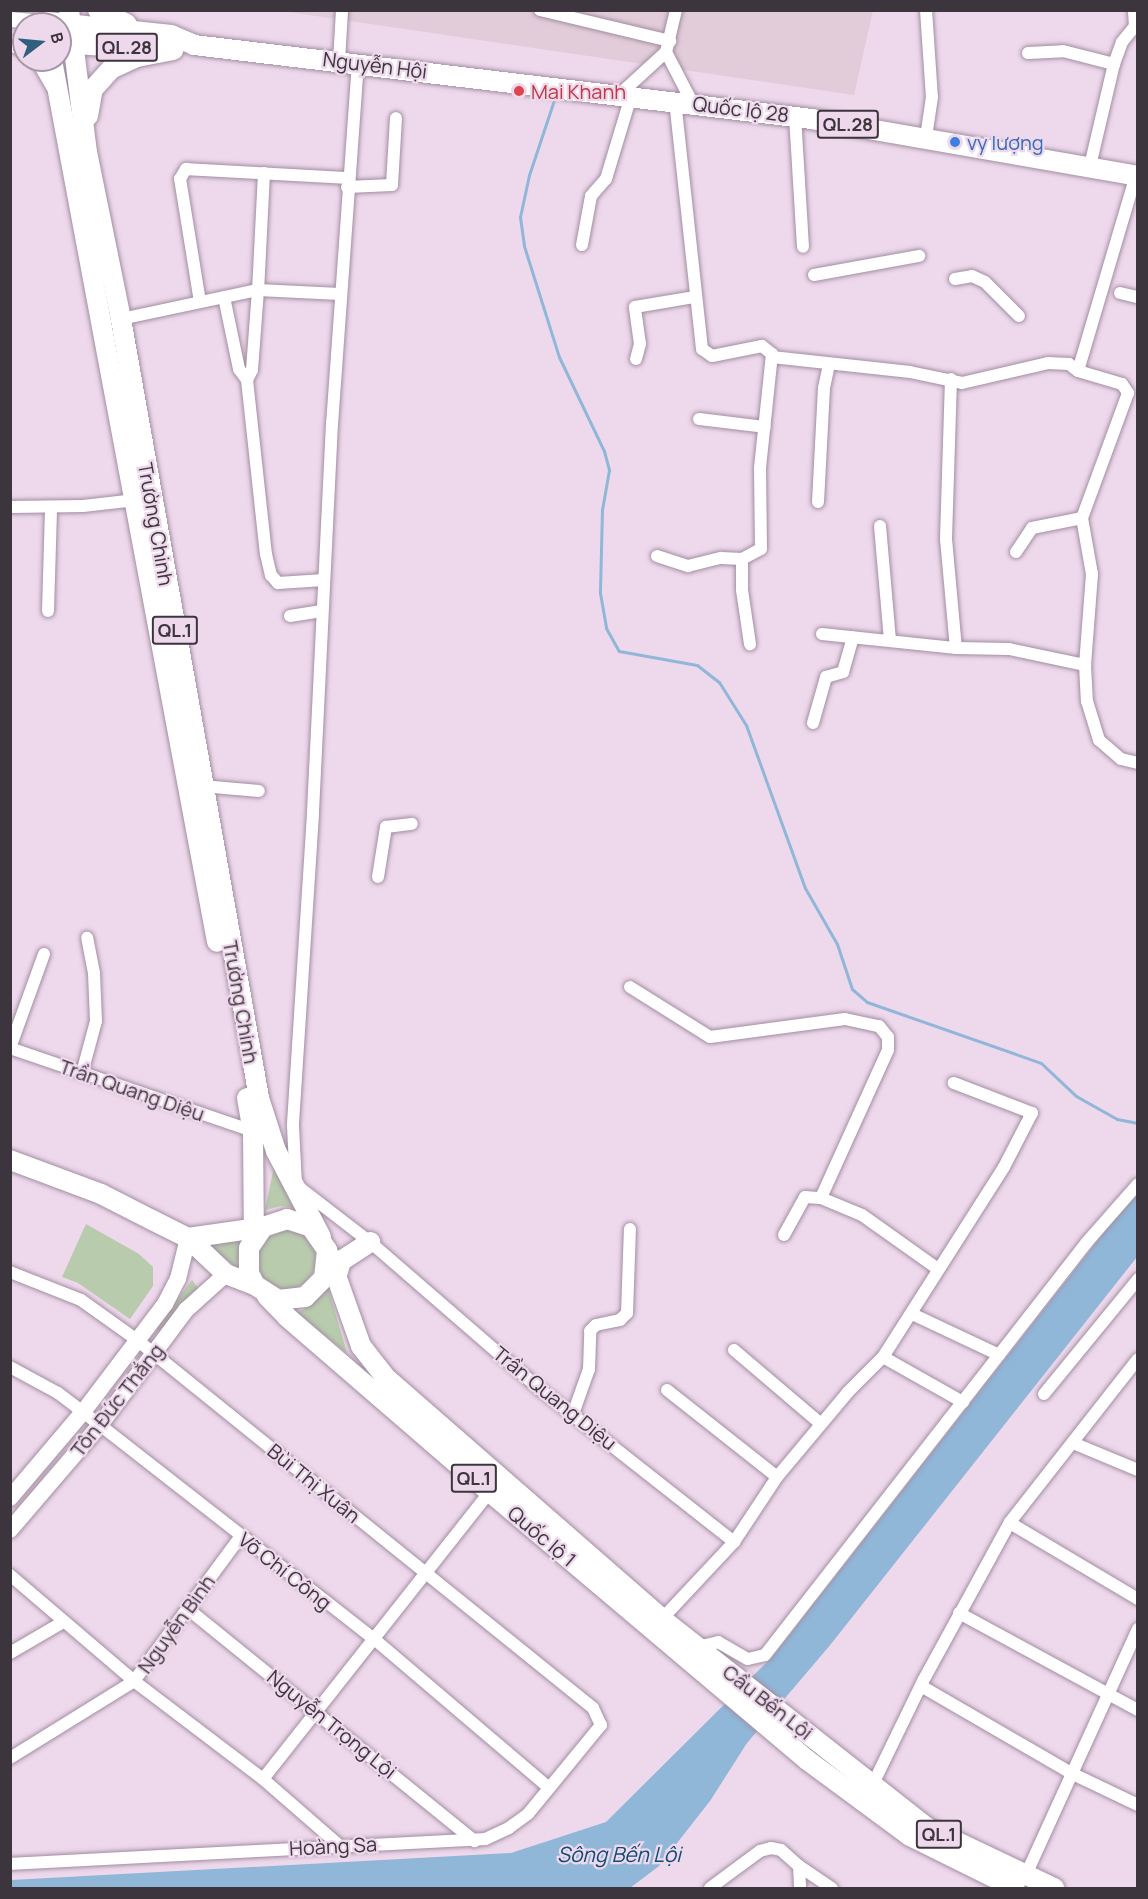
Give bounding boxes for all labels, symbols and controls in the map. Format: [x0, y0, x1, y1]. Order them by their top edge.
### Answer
north arrow [12, 12, 72, 72]
text: B [45, 30, 69, 45]
road number: QL.28 [96, 32, 158, 62]
street label: Nguyễn Hội [321, 47, 429, 83]
place label: Mai Khanh [531, 79, 626, 103]
marker: Mai Khanh [512, 84, 526, 98]
street label: Quốc lộ 28 [692, 91, 790, 127]
road number: QL.28 [816, 109, 880, 139]
place label: vy lượng [967, 130, 1044, 154]
marker: vy lượng [948, 135, 962, 149]
street label: Trường Chinh [133, 461, 179, 587]
road number: QL.1 [151, 615, 199, 645]
street label: Trường Chinh [218, 939, 264, 1065]
street label: Trần Quang Diệu [56, 1054, 208, 1126]
street label: Tôn Đức Thắng [65, 1339, 169, 1461]
street label: Trần Quang Diệu [489, 1341, 621, 1455]
street label: Bùi Thị Xuân [263, 1438, 365, 1528]
road number: QL.1 [450, 1463, 498, 1493]
street label: Quốc lộ 1 [503, 1501, 581, 1571]
street label: Võ Chí Công [234, 1527, 336, 1615]
street label: Nguyễn Bình [132, 1570, 220, 1678]
street label: Cầu Bến Lội [718, 1659, 818, 1745]
street label: Nguyễn Trọng Lội [263, 1665, 401, 1783]
road number: QL.1 [915, 1819, 963, 1849]
street label: Hoàng Sa [289, 1832, 377, 1860]
water label: Sông Bến Lội [557, 1841, 681, 1867]

